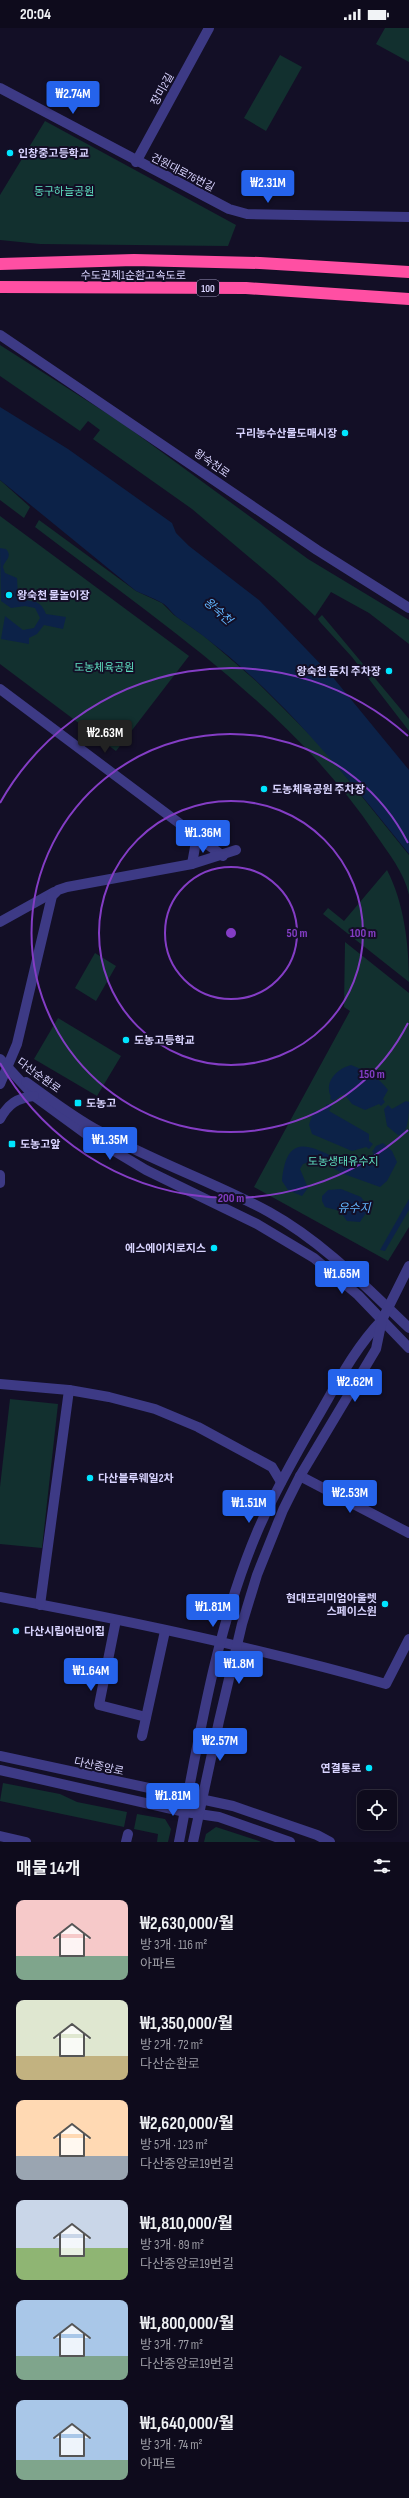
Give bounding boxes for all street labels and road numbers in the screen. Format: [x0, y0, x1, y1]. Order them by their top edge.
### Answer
street label: 장미2길 [148, 71, 177, 108]
street label: 건원대로76번길 [149, 151, 217, 194]
street label: 수도권제1순환고속도로 [80, 269, 186, 282]
road number: 100 [197, 280, 219, 296]
street label: 왕숙천로 [191, 446, 232, 480]
street label: 다산순환로 [14, 1055, 63, 1096]
street label: 다산중앙로 [73, 1755, 125, 1778]

